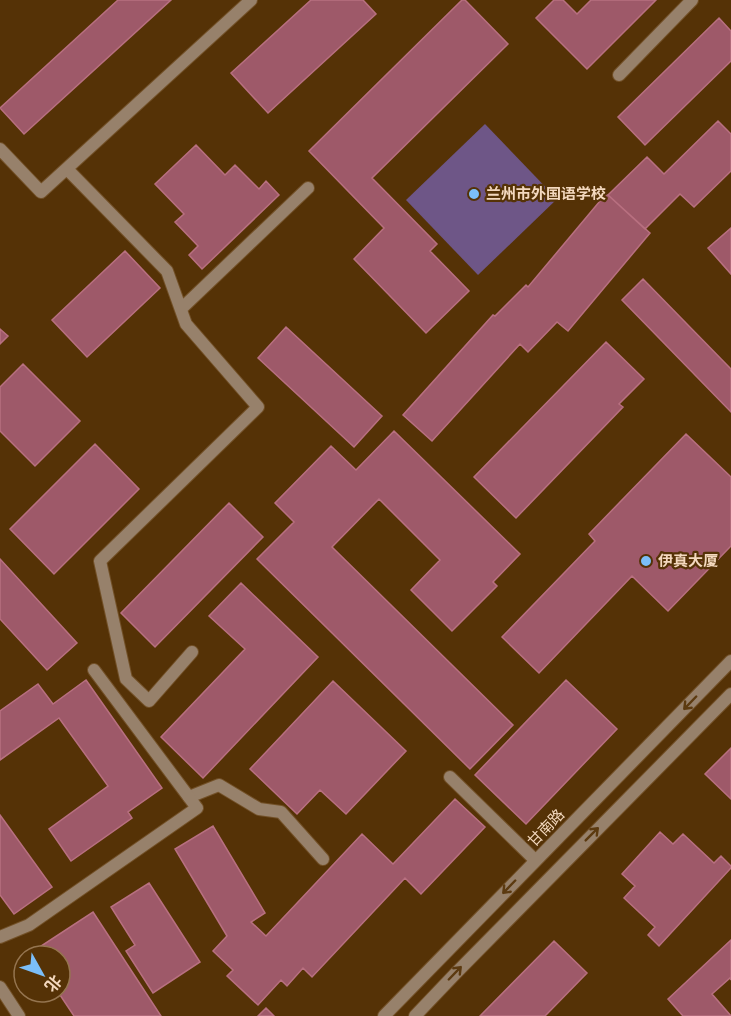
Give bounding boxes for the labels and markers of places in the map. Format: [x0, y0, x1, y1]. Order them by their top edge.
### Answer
place label: 兰州市外国语学校 [486, 184, 606, 203]
marker: 兰州市外国语学校 [467, 187, 481, 201]
place label: 伊真大厦 [658, 551, 718, 570]
marker: 伊真大厦 [639, 554, 653, 568]

